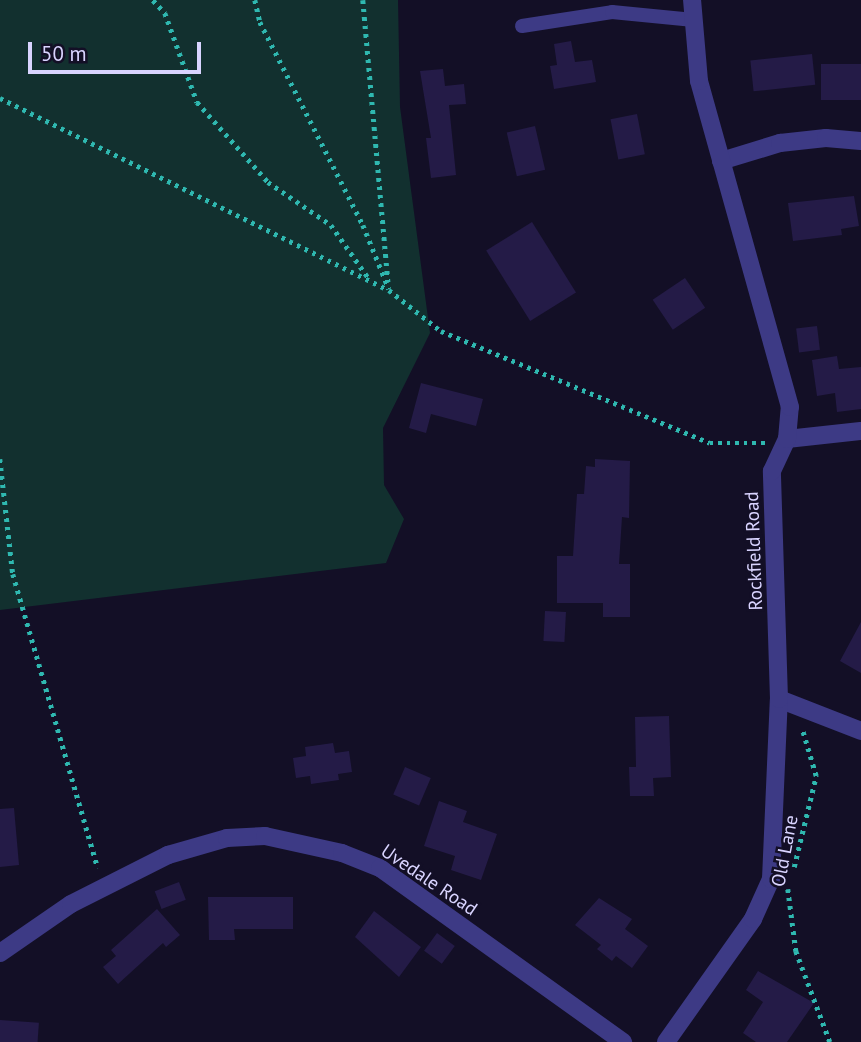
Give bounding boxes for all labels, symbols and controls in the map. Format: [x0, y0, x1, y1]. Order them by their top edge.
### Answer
scale bar [32, 28, 205, 72]
text: 50 m [41, 40, 87, 67]
street label: Rockfield Road [741, 491, 767, 611]
street label: Old Lane [767, 813, 803, 889]
street label: Uvedale Road [377, 839, 481, 921]

